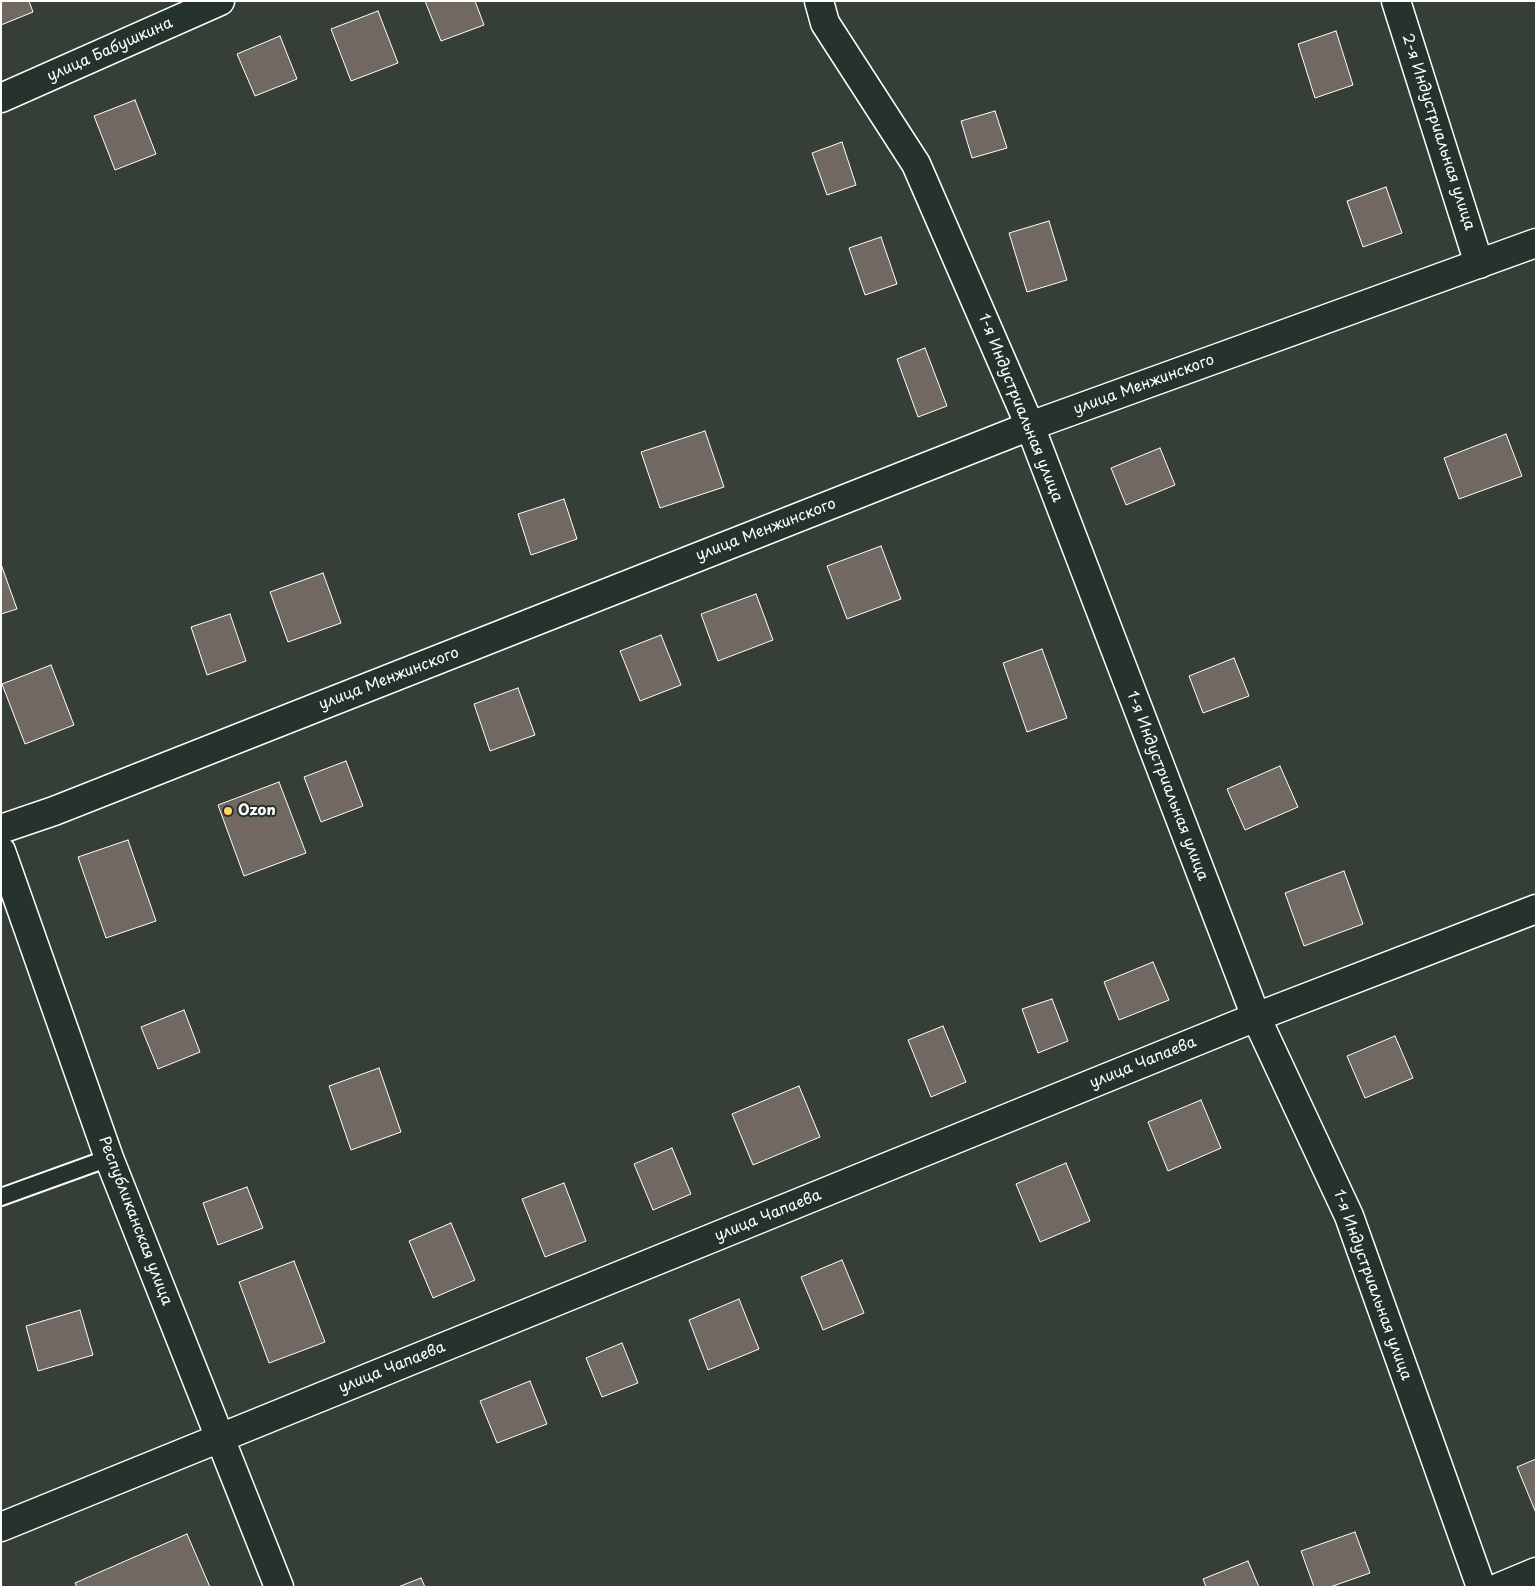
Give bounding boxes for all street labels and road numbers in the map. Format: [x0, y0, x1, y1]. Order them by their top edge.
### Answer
street label: улица Бабушкина [44, 14, 176, 86]
street label: 2-я Индустриальная улица [1398, 32, 1478, 232]
street label: 1-я Индустриальная улица [974, 311, 1066, 505]
street label: улица Менжинского [1071, 351, 1217, 419]
street label: улица Менжинского [693, 495, 839, 565]
street label: улица Менжинского [316, 644, 462, 714]
street label: 1-я Индустриальная улица [1122, 689, 1212, 883]
street label: улица Чапаева [1087, 1033, 1199, 1093]
street label: Республиканская улица [94, 1134, 176, 1308]
street label: улица Чапаева [712, 1186, 824, 1246]
street label: 1-я Индустриальная улица [1329, 1187, 1415, 1383]
street label: улица Чапаева [336, 1338, 448, 1398]

